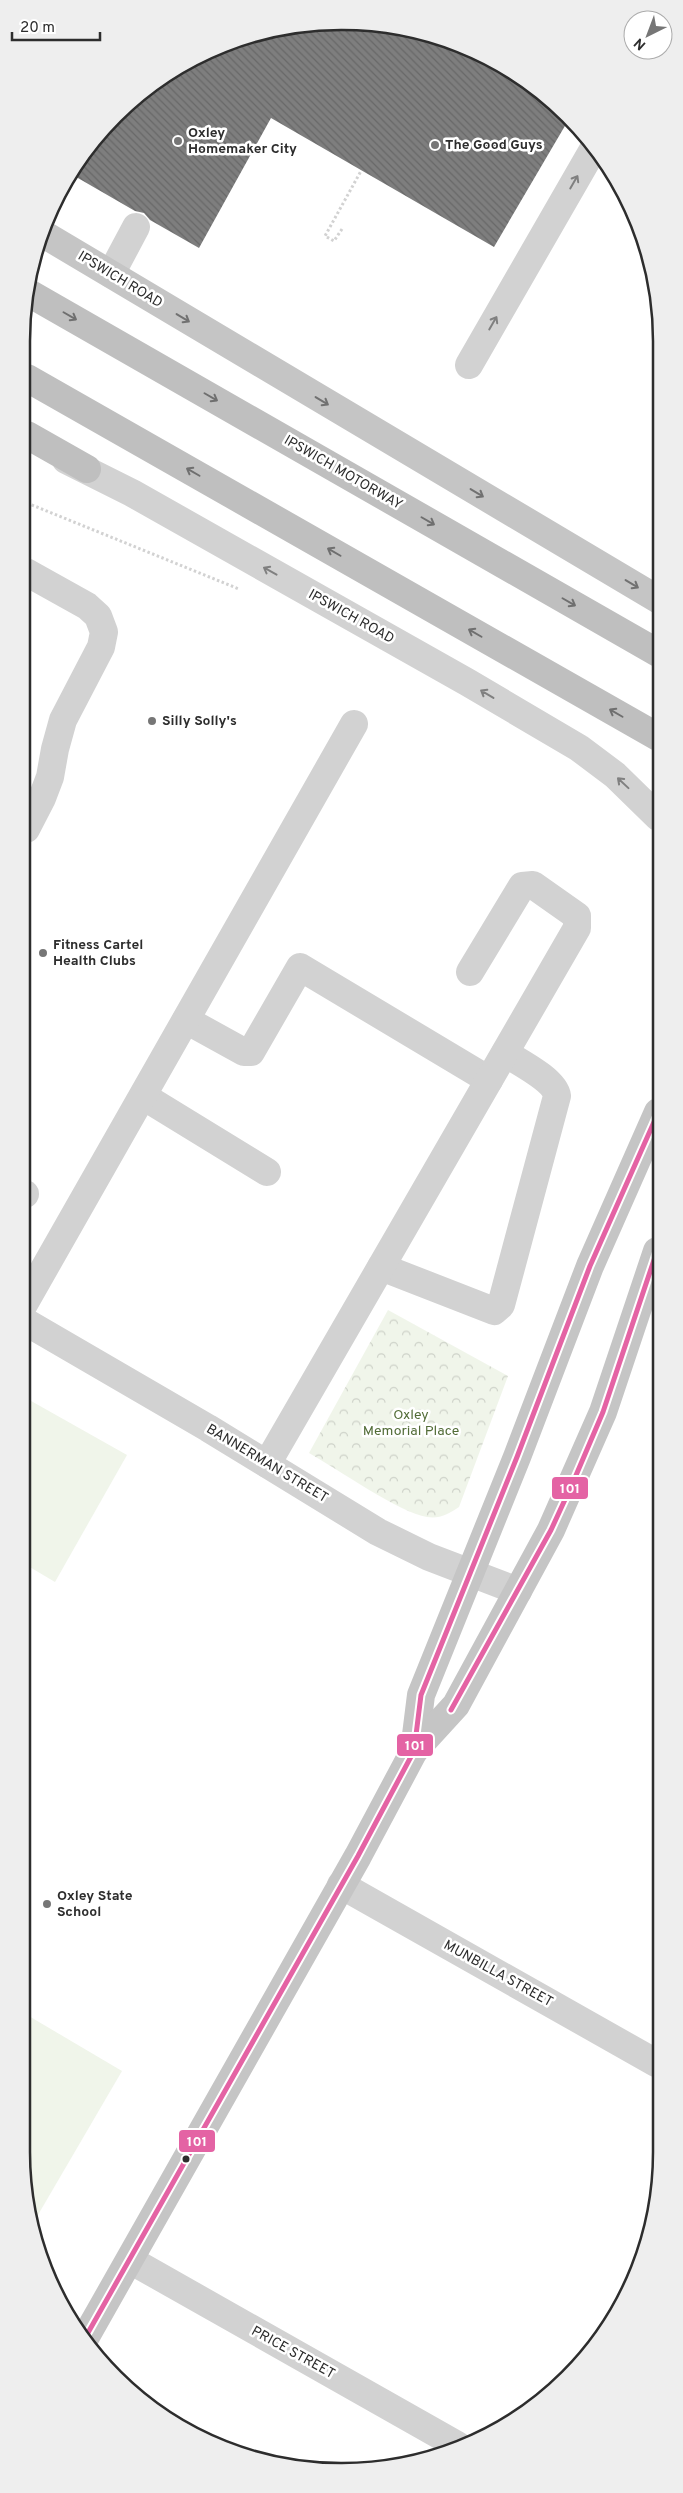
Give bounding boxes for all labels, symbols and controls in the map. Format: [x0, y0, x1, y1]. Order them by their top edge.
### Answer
scale bar [12, 10, 100, 42]
north arrow [623, 10, 673, 60]
text: 20 m [20, 19, 55, 38]
text: N [631, 34, 650, 53]
place label: Oxley Homemaker City [188, 125, 297, 158]
marker: Oxley Homemaker City [172, 135, 184, 147]
place label: The Good Guys [445, 137, 543, 154]
marker: The Good Guys [429, 139, 441, 151]
one-way arrow [569, 175, 579, 190]
street label: IPSWICH ROAD [75, 248, 165, 312]
one-way arrow [62, 312, 76, 322]
one-way arrow [175, 313, 189, 323]
one-way arrow [488, 316, 498, 331]
one-way arrow [203, 392, 218, 402]
one-way arrow [315, 396, 329, 406]
street label: IPSWICH MOTORWAY [281, 432, 405, 514]
one-way arrow [186, 466, 200, 476]
one-way arrow [469, 488, 483, 498]
one-way arrow [420, 517, 434, 527]
one-way arrow [326, 547, 341, 557]
one-way arrow [263, 566, 278, 575]
one-way arrow [624, 580, 638, 590]
street label: IPSWICH ROAD [305, 586, 397, 648]
one-way arrow [561, 597, 576, 607]
one-way arrow [468, 627, 482, 637]
one-way arrow [481, 689, 495, 699]
one-way arrow [609, 708, 624, 717]
place label: Silly Solly's [162, 713, 237, 730]
marker: Silly Solly's [146, 715, 158, 727]
one-way arrow [616, 777, 629, 789]
place label: Fitness Cartel Health Clubs [53, 937, 143, 970]
marker: Fitness Cartel Health Clubs [37, 947, 49, 959]
park label: Oxley Memorial Place [363, 1407, 459, 1440]
street label: BANNERMAN STREET [203, 1421, 331, 1507]
line badge: 101 [551, 1476, 589, 1500]
text: 101 [560, 1481, 580, 1498]
line badge: 101 [396, 1733, 434, 1757]
text: 101 [405, 1738, 425, 1755]
place label: Oxley State School [57, 1888, 133, 1921]
marker: Oxley State School [41, 1898, 53, 1910]
street label: MUNBILLA STREET [440, 1937, 556, 2011]
line badge: 101 [178, 2129, 216, 2153]
text: 101 [187, 2134, 207, 2151]
unlabelled marker [181, 2154, 191, 2164]
street label: PRICE STREET [248, 2323, 338, 2383]

